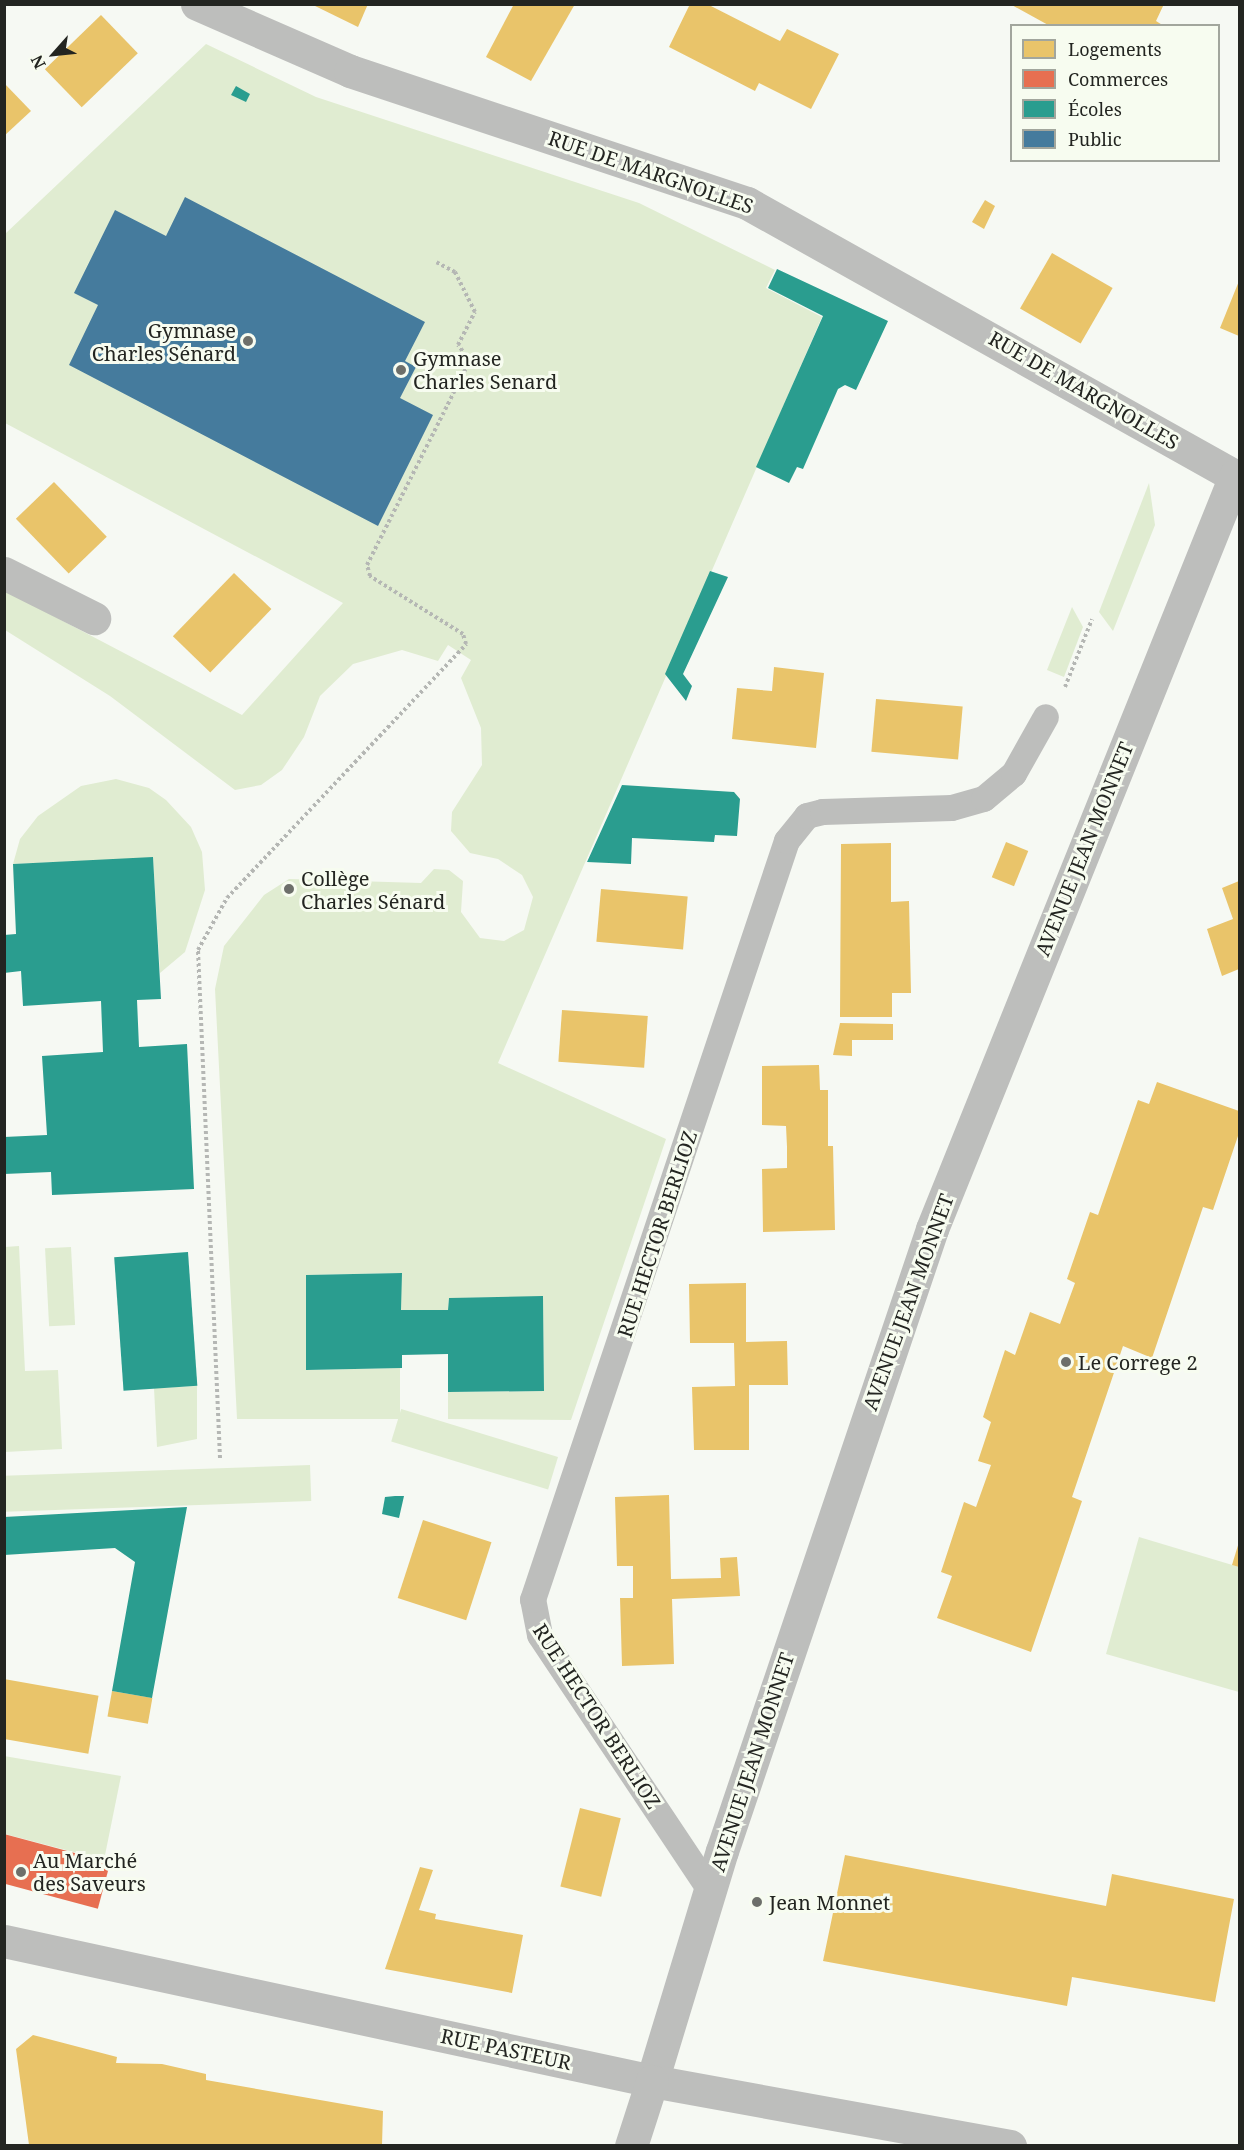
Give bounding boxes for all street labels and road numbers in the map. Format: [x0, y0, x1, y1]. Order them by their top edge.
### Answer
street label: RUE DE MARGNOLLES [545, 126, 757, 218]
street label: RUE DE MARGNOLLES [985, 326, 1183, 454]
street label: AVENUE JEAN MONNET [1030, 738, 1138, 960]
street label: RUE HECTOR BERLIOZ [612, 1128, 702, 1340]
street label: AVENUE JEAN MONNET [858, 1190, 958, 1414]
street label: RUE HECTOR BERLIOZ [528, 1619, 666, 1813]
street label: AVENUE JEAN MONNET [705, 1650, 799, 1874]
street label: RUE PASTEUR [439, 2023, 573, 2075]

